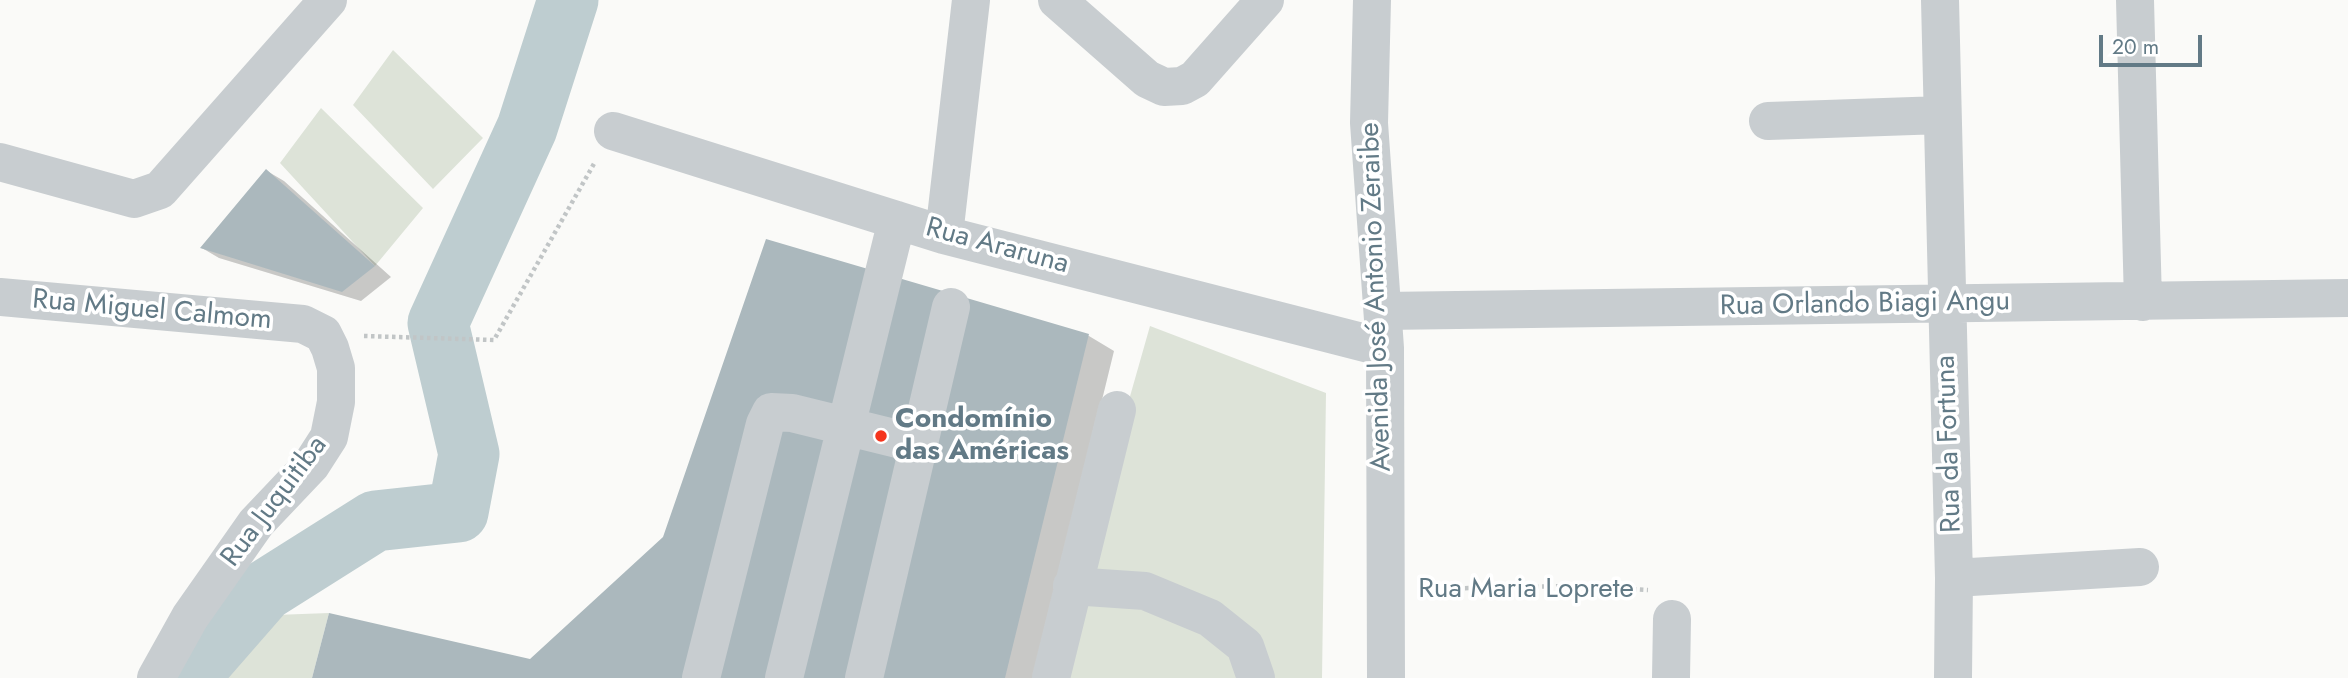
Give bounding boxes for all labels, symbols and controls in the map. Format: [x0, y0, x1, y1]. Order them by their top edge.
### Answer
scale bar [2103, 21, 2206, 65]
text: 20 m [2112, 32, 2159, 62]
street label: Avenida José Antonio Zeraibe [1354, 122, 1400, 472]
street label: Rua Araruna [922, 212, 1072, 282]
street label: Rua Miguel Calmom [31, 284, 273, 338]
street label: Rua Orlando Biagi Angu [1720, 286, 2010, 324]
street label: Rua da Fortuna [1930, 355, 1970, 533]
place label: Condomínio das Américas [895, 403, 1069, 469]
marker: Condomínio das Américas [873, 428, 889, 444]
street label: Rua Juquitiba [215, 430, 335, 574]
street label: Rua Maria Loprete [1418, 573, 1634, 607]

